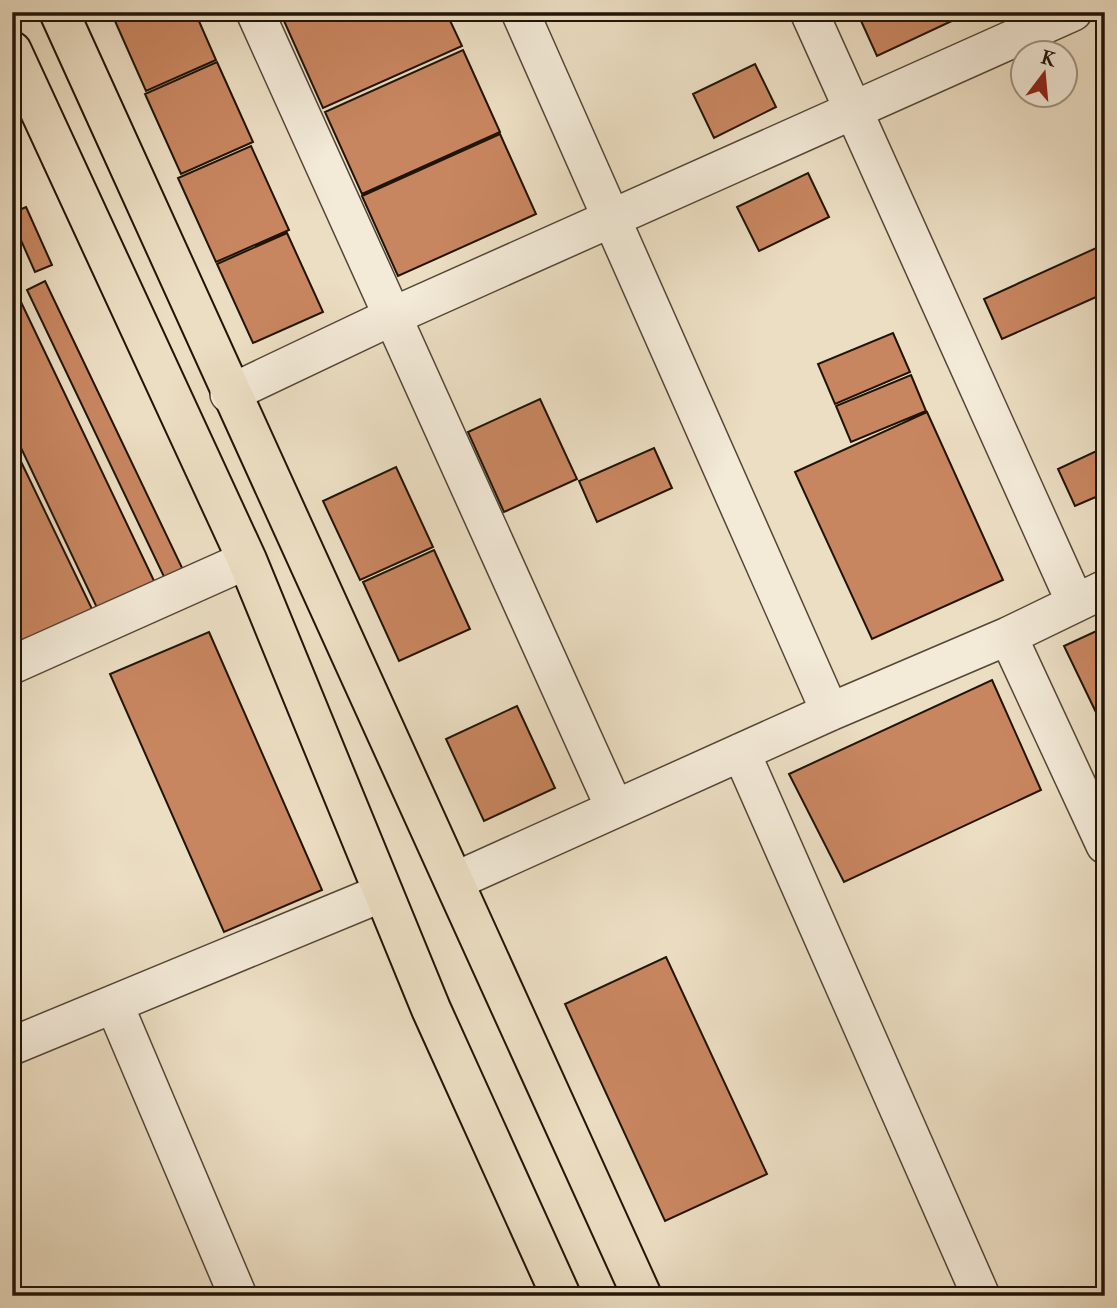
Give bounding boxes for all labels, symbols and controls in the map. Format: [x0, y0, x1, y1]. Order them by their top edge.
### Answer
north arrow [1009, 38, 1078, 108]
text: K [1039, 46, 1059, 71]

